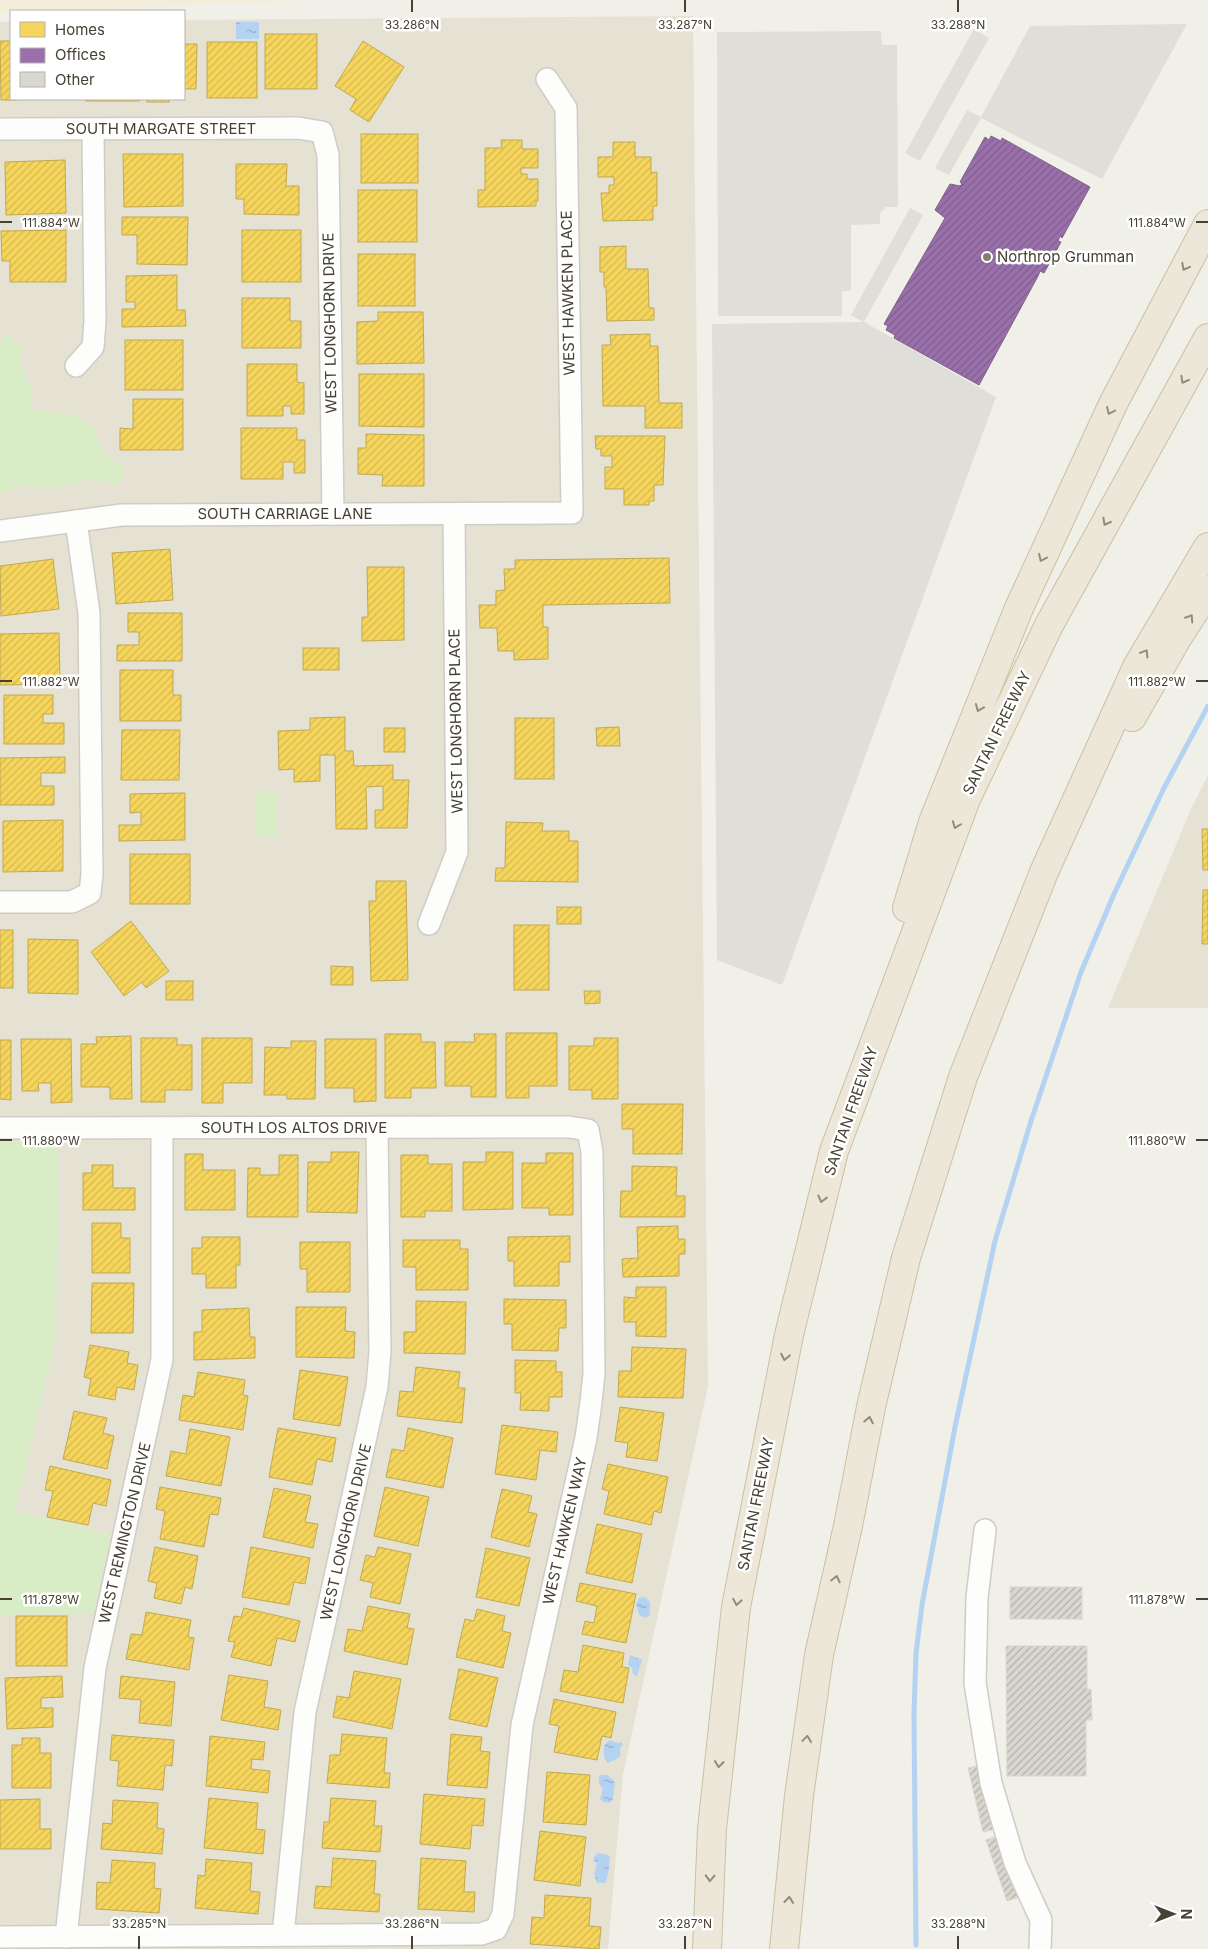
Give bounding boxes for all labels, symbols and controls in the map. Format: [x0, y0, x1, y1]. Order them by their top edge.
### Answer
legend [10, 10, 185, 100]
text: 33.286°N [385, 17, 439, 32]
text: 33.287°N [658, 17, 712, 32]
text: 33.288°N [931, 17, 985, 32]
text: Homes [55, 20, 105, 39]
text: Offices [55, 45, 106, 64]
text: Other [55, 70, 95, 89]
street label: SOUTH MARGATE STREET [66, 119, 256, 138]
street label: WEST HAWKEN PLACE [557, 210, 578, 376]
text: 111.884°W [22, 215, 80, 230]
text: 111.884°W [1128, 215, 1186, 230]
street label: WEST LONGHORN DRIVE [318, 232, 341, 414]
place label: Northrop Grumman [997, 247, 1134, 266]
marker: Northrop Grumman [981, 251, 993, 263]
one-way arrow [1181, 262, 1191, 271]
one-way arrow [1181, 375, 1191, 384]
one-way arrow [1106, 406, 1116, 415]
street label: SOUTH CARRIAGE LANE [197, 504, 373, 523]
one-way arrow [1102, 517, 1112, 526]
one-way arrow [1038, 553, 1048, 562]
one-way arrow [1184, 614, 1193, 623]
street label: WEST LONGHORN PLACE [444, 628, 467, 814]
one-way arrow [1139, 650, 1149, 659]
street label: SANTAN FREEWAY [958, 668, 1035, 798]
text: 111.882°W [22, 674, 80, 689]
text: 111.882°W [1128, 674, 1186, 689]
one-way arrow [974, 703, 985, 712]
one-way arrow [952, 820, 962, 828]
street label: SANTAN FREEWAY [819, 1044, 882, 1178]
street label: SOUTH LOS ALTOS DRIVE [201, 1118, 387, 1137]
text: 111.880°W [22, 1133, 80, 1148]
text: 111.880°W [1128, 1133, 1186, 1148]
one-way arrow [817, 1194, 828, 1203]
one-way arrow [780, 1352, 791, 1361]
one-way arrow [863, 1416, 874, 1425]
street label: SANTAN FREEWAY [733, 1436, 778, 1572]
street label: WEST REMINGTON DRIVE [94, 1440, 155, 1626]
street label: WEST LONGHORN DRIVE [316, 1442, 375, 1622]
street label: WEST HAWKEN WAY [538, 1455, 591, 1606]
one-way arrow [830, 1575, 841, 1584]
text: 111.878°W [23, 1592, 79, 1607]
text: 111.878°W [1129, 1592, 1185, 1607]
one-way arrow [732, 1598, 743, 1607]
one-way arrow [801, 1735, 812, 1743]
one-way arrow [714, 1760, 725, 1768]
one-way arrow [704, 1874, 715, 1882]
north arrow [1148, 1889, 1198, 1939]
one-way arrow [783, 1896, 794, 1904]
text: N [1178, 1909, 1195, 1919]
text: 33.285°N [112, 1916, 166, 1931]
text: 33.286°N [385, 1916, 439, 1931]
text: 33.287°N [658, 1916, 712, 1931]
text: 33.288°N [931, 1916, 985, 1931]

